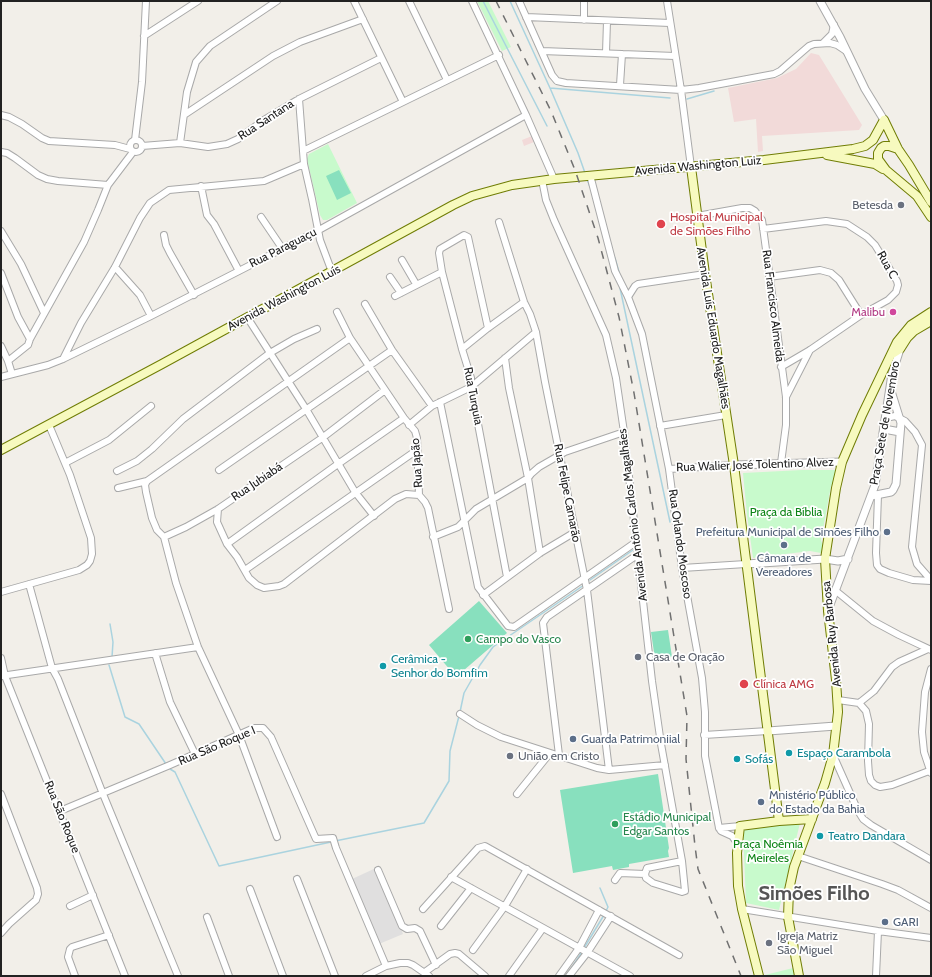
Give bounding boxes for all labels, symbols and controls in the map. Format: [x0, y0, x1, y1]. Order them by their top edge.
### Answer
street label: Rua Santana [235, 97, 297, 143]
street label: Avenida Washington Luiz [634, 153, 762, 179]
place label: Betesda [852, 198, 893, 212]
marker: Betesda [896, 200, 906, 210]
place label: Hospital Municipal de Simões Filho [670, 210, 763, 238]
marker: Hospital Municipal de Simões Filho [655, 218, 667, 230]
street label: Rua Paraguaçu [247, 225, 319, 271]
street label: Avenida Luís Eduardo Magalhães [693, 246, 733, 410]
street label: Rua Francisco Almeida [759, 249, 787, 363]
street label: Rua C [873, 249, 901, 281]
street label: Avenida Washington Luís [225, 262, 343, 334]
place label: Malibu [851, 305, 885, 319]
marker: Malibu [888, 307, 898, 317]
street label: Praça Sete de Novembro [867, 360, 903, 486]
street label: Rua Turquia [460, 366, 486, 426]
street label: Avenida Antônio Carlos Magalhães [615, 428, 651, 602]
street label: Rua Japão [408, 438, 426, 488]
street label: Rua Felipe Camarão [550, 442, 584, 544]
street label: Rua Walier José Tolentino Alvez [676, 455, 834, 475]
street label: Rua Jubiabá [229, 460, 285, 504]
street label: Rua Orlando Moscoso [665, 488, 695, 600]
park label: Praça da Bíblia [750, 505, 822, 519]
place label: Prefeitura Municipal de Simões Filho [696, 525, 879, 539]
marker: Prefeitura Municipal de Simões Filho [882, 527, 892, 537]
marker: Câmara de Vereadores [779, 540, 789, 550]
place label: Câmara de Vereadores [756, 551, 812, 579]
street label: Avenida Ruy Barbosa [819, 580, 845, 688]
place label: Campo do Vasco [476, 632, 561, 646]
marker: Campo do Vasco [463, 634, 473, 644]
place label: Casa de Oração [646, 650, 725, 664]
place label: Cerâmica - Senhor do Bomfim [391, 652, 488, 680]
marker: Casa de Oração [633, 652, 643, 662]
marker: Cerâmica - Senhor do Bomfim [378, 661, 388, 671]
place label: Clínica AMG [753, 677, 814, 691]
marker: Clínica AMG [738, 678, 750, 690]
street label: Rua São Roque I [176, 723, 258, 769]
place label: Guarda Patrimoniial [581, 732, 680, 746]
marker: Guarda Patrimoniial [568, 734, 578, 744]
place label: Espaço Carambola [797, 746, 891, 760]
marker: Espaço Carambola [784, 748, 794, 758]
place label: União em Cristo [518, 749, 599, 763]
marker: União em Cristo [505, 751, 515, 761]
place label: Sofás [745, 752, 773, 766]
marker: Sofás [732, 754, 742, 764]
street label: Rua São Roque [41, 779, 83, 855]
place label: Mnistério Público do Estado da Bahia [769, 788, 865, 816]
marker: Mnistério Público do Estado da Bahia [756, 797, 766, 807]
place label: Estádio Municipal Edgar Santos [623, 810, 711, 838]
marker: Estádio Municipal Edgar Santos [610, 819, 620, 829]
place label: Teatro Dandara [828, 829, 905, 843]
marker: Teatro Dandara [815, 831, 825, 841]
park label: Praça Noêmia Meireles [733, 837, 803, 865]
district label: Simões Filho [758, 882, 870, 906]
place label: GARI [893, 915, 919, 929]
marker: GARI [880, 917, 890, 927]
place label: Igreja Matriz São Miguel [777, 929, 838, 957]
marker: Igreja Matriz São Miguel [764, 938, 774, 948]

